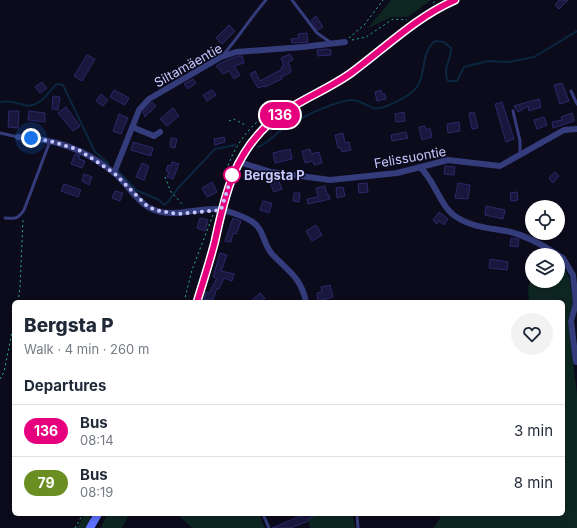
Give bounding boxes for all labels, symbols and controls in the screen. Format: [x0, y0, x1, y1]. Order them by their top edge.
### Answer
street label: Siltamäentie [151, 40, 225, 90]
line badge: 136 [257, 102, 303, 128]
text: 136 [268, 106, 292, 123]
your location [21, 128, 41, 148]
street label: Felissuontie [373, 143, 447, 171]
marker: Bergsta P [223, 166, 241, 184]
place label: Bergsta P [244, 167, 305, 183]
map controls [525, 200, 565, 288]
button: locate [525, 200, 565, 240]
button: layers [525, 248, 565, 288]
button: heart [511, 313, 553, 355]
text: Bergsta P [24, 314, 114, 337]
text: Walk · 4 min · 260 m [24, 341, 149, 357]
text: Departures [24, 376, 106, 395]
text: Bus [80, 413, 108, 432]
text: 3 min [514, 421, 553, 440]
text: 136 [34, 422, 58, 439]
text: 08:14 [80, 432, 114, 448]
text: Bus [80, 465, 108, 484]
text: 8 min [514, 473, 553, 492]
text: 79 [37, 474, 55, 491]
text: 08:19 [80, 484, 113, 500]

